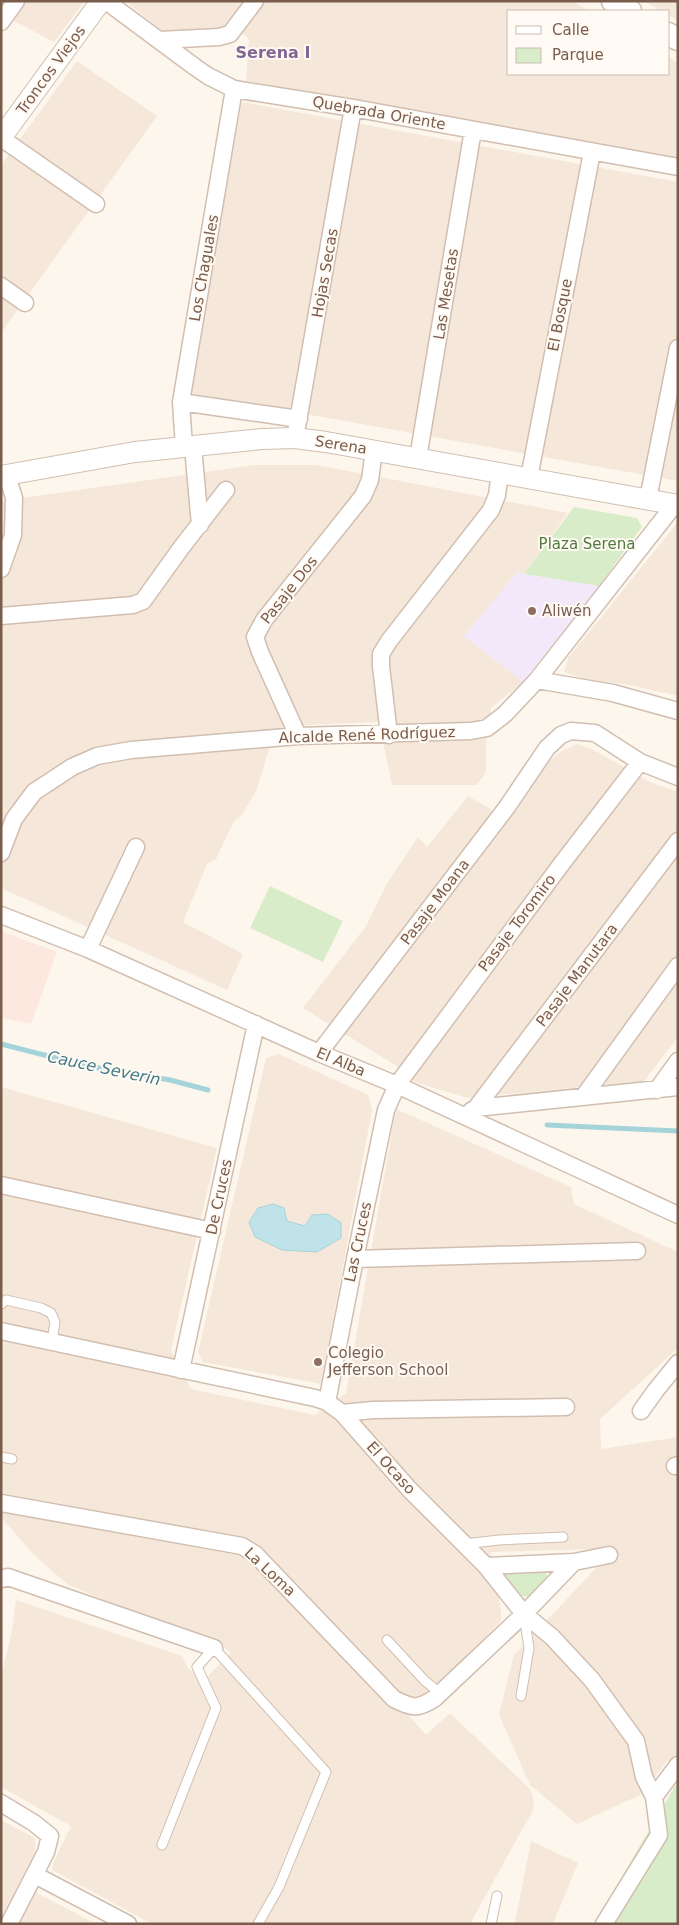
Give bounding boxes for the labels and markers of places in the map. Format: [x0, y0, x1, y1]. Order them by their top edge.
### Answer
place label: Aliwén [542, 602, 592, 620]
marker: Aliwén [526, 605, 538, 617]
place label: Colegio Jefferson School [327, 1344, 448, 1379]
marker: Colegio Jefferson School [312, 1356, 324, 1368]

